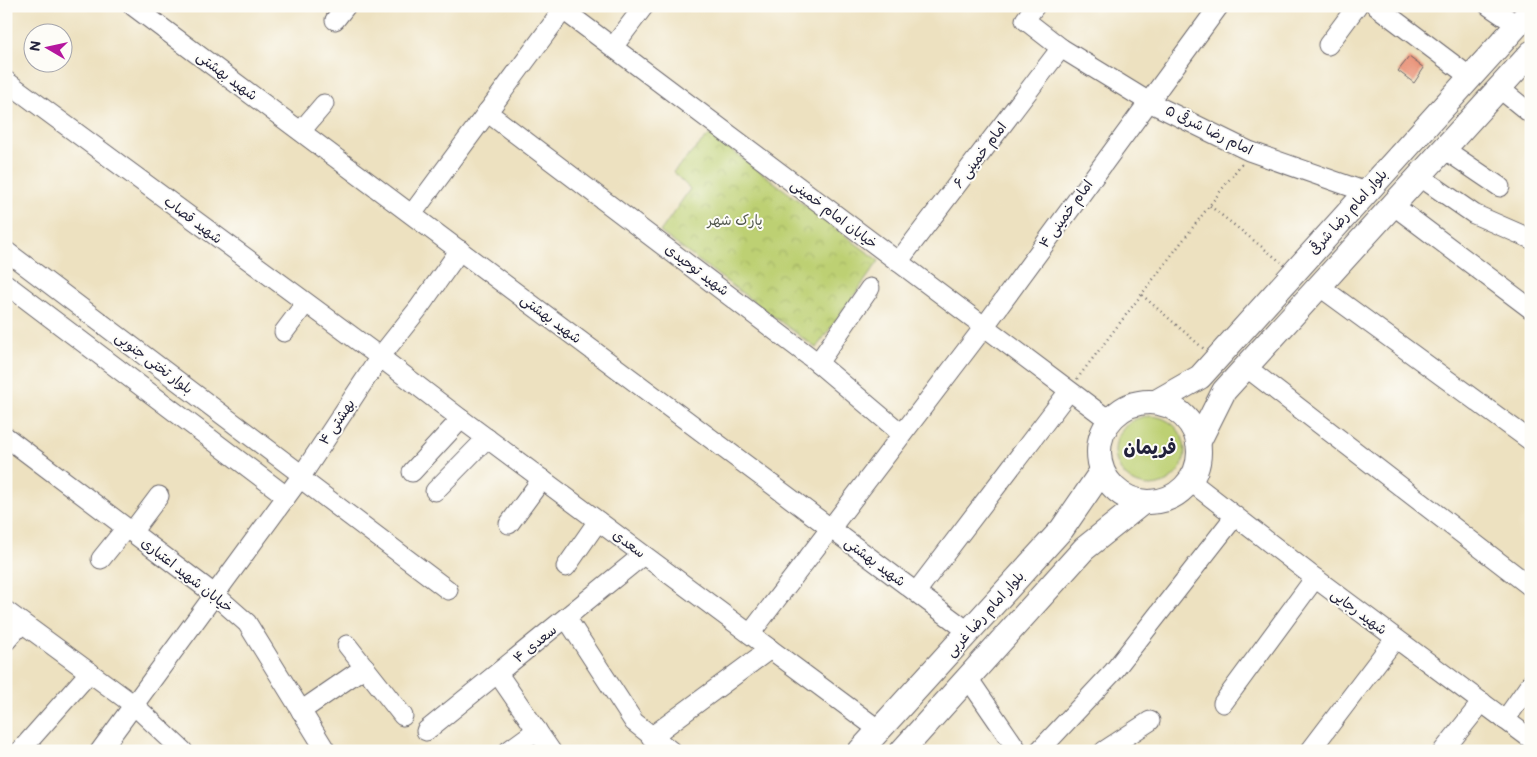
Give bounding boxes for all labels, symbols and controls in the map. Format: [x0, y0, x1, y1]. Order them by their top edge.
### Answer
north arrow [22, 22, 72, 72]
text: N [26, 40, 45, 53]
street label: شهید بهشتی [193, 48, 261, 104]
street label: امام رضا شرقی ۵ [1162, 101, 1256, 160]
street label: امام خمینی ۶ [950, 119, 1012, 193]
street label: بلوار امام رضا شرقی [1305, 166, 1392, 260]
street label: خیابان امام خمینی [786, 176, 881, 254]
street label: امام خمینی ۴ [1036, 177, 1098, 253]
street label: شهید قصاب [161, 193, 225, 247]
park label: پارک شهر [707, 212, 762, 230]
street label: شهید توحیدی [662, 240, 732, 300]
street label: شهید بهشتی [517, 291, 585, 347]
street label: بلوار تختی جنوبی [111, 328, 196, 398]
street label: بهشتی ۴ [315, 396, 359, 448]
district label: فریمان [1124, 437, 1176, 460]
street label: سعدی [609, 526, 649, 562]
street label: خیابان شهید اعتباری [138, 534, 236, 616]
street label: شهید بهشتی [841, 534, 909, 590]
street label: بلوار امام رضا غربی [942, 568, 1029, 662]
street label: شهید رجایی [1328, 585, 1390, 639]
street label: سعدی ۴ [510, 621, 560, 667]

